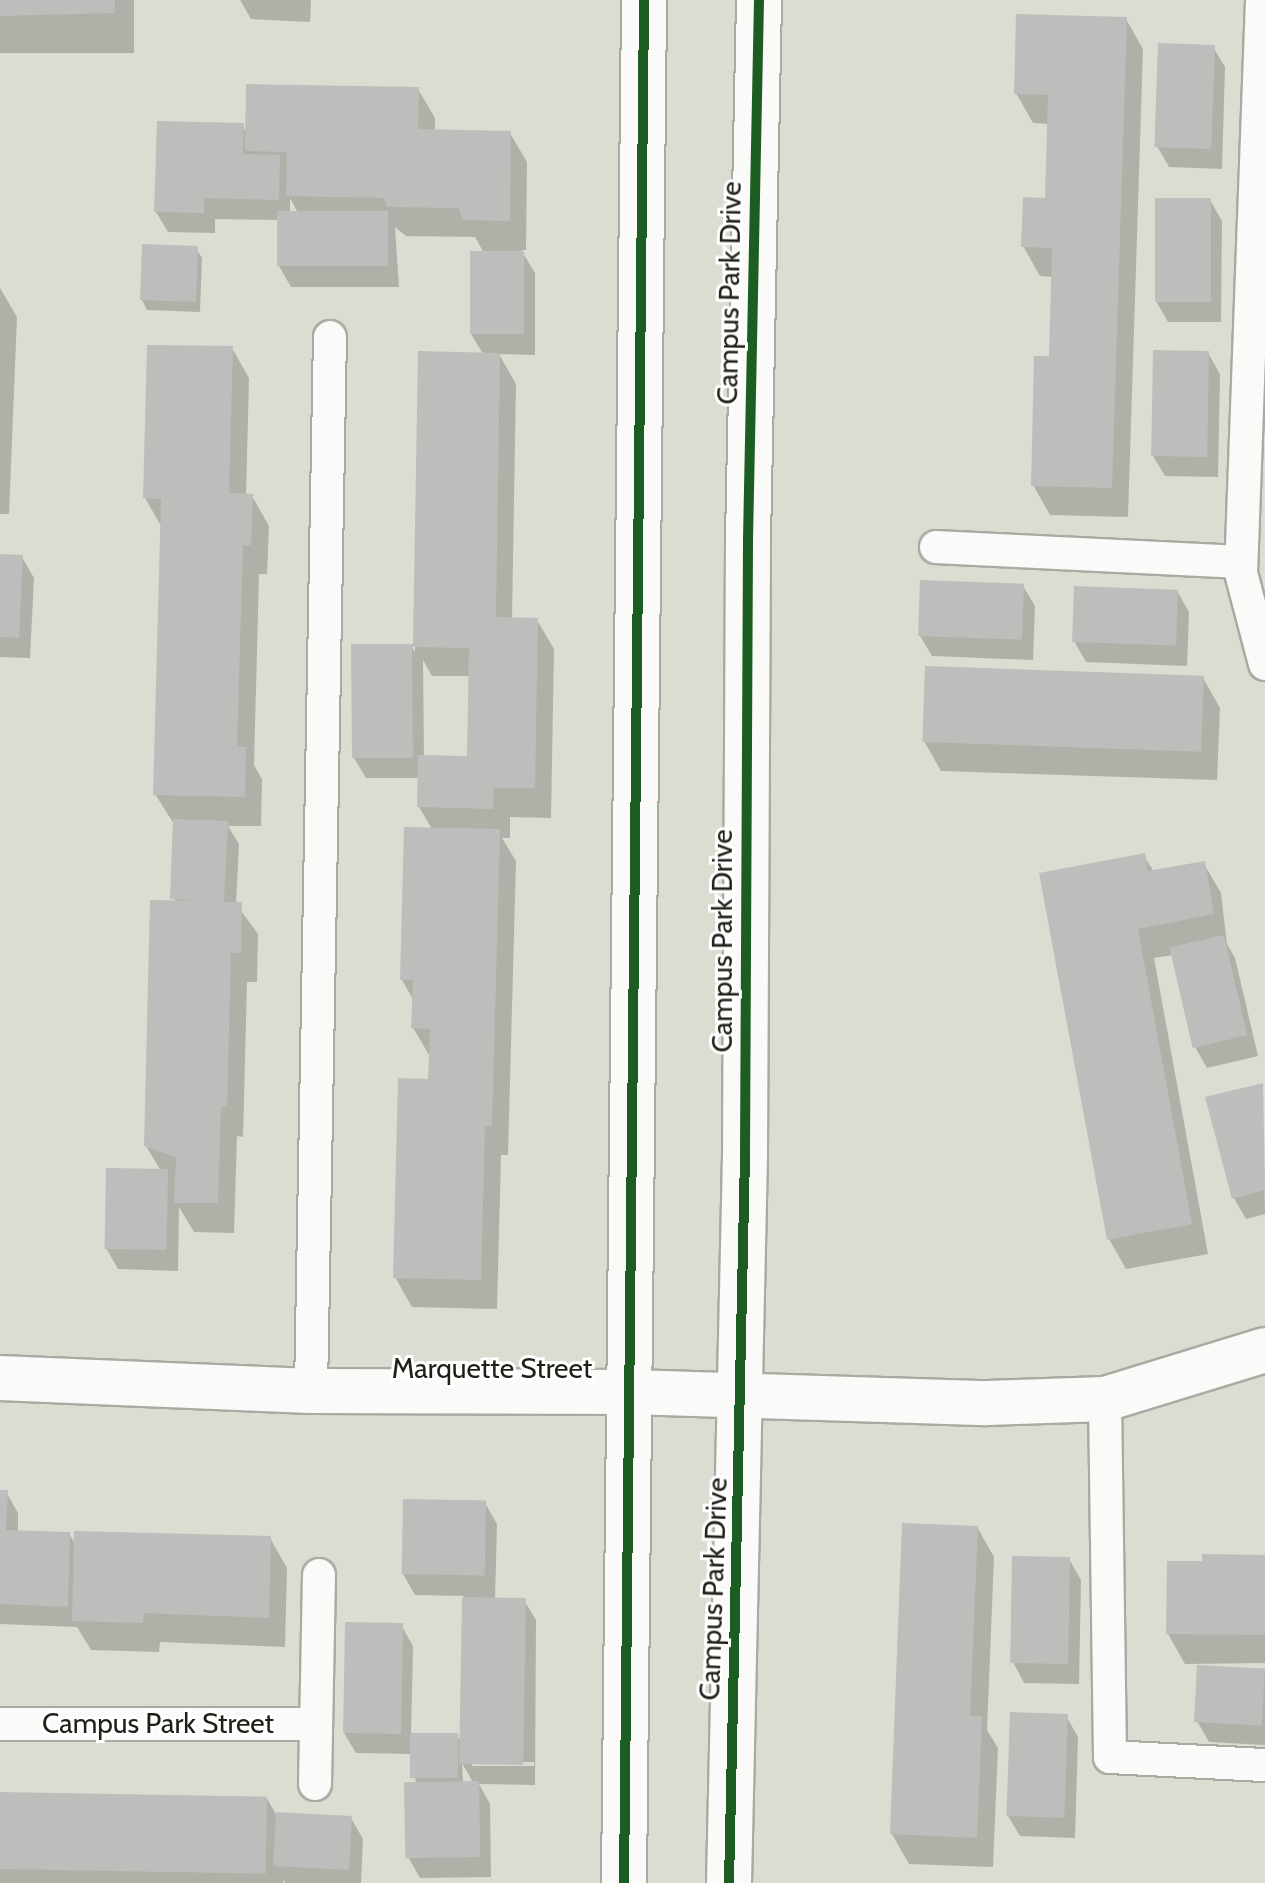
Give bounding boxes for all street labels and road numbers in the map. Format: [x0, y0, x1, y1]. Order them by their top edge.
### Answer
street label: Campus Park Drive [710, 181, 748, 405]
street label: Campus Park Drive [705, 830, 739, 1052]
street label: Marquette Street [392, 1351, 592, 1385]
street label: Campus Park Drive [692, 1477, 734, 1701]
street label: Campus Park Street [42, 1706, 274, 1740]

